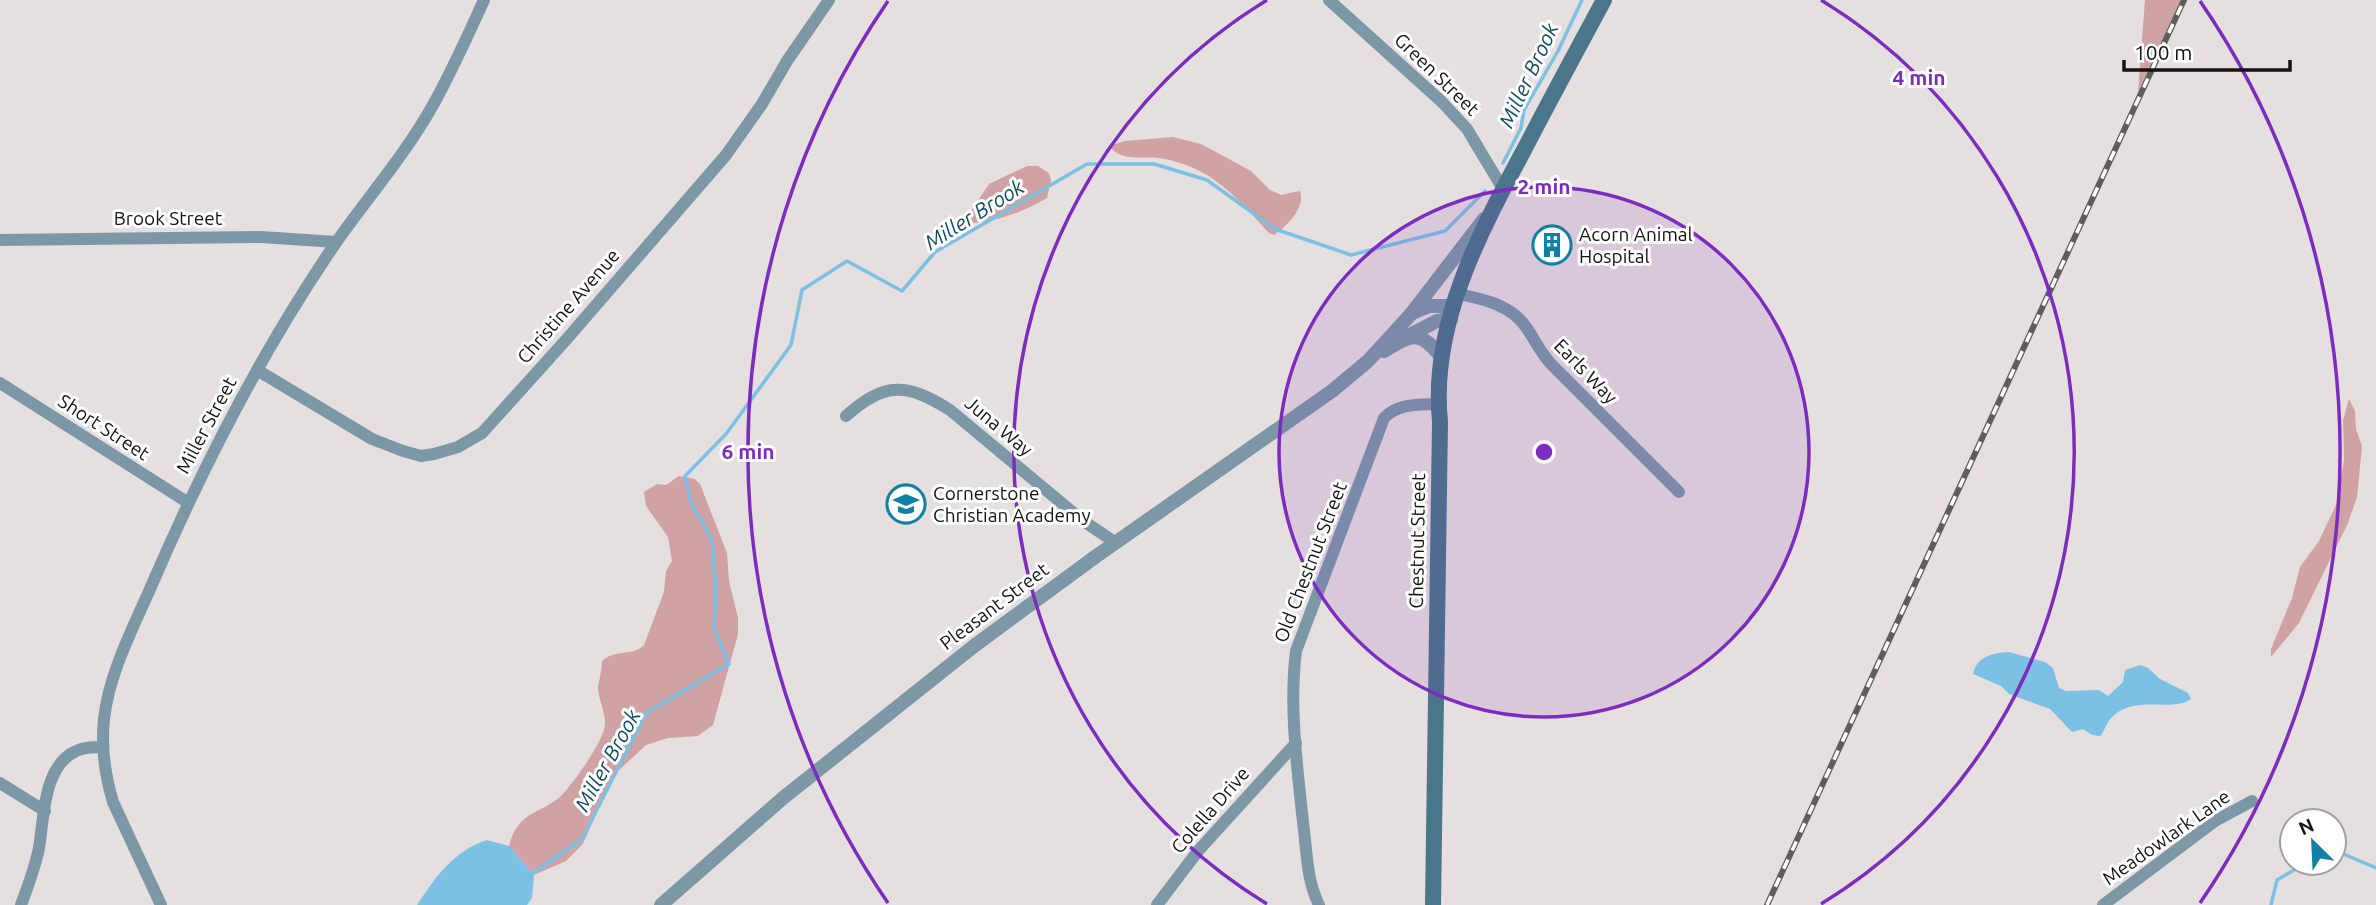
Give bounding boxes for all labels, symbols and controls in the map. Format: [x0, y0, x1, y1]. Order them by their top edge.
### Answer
water label: Miller Brook [1493, 19, 1563, 131]
street label: Green Street [1390, 28, 1484, 120]
scale bar [2124, 28, 2290, 72]
text: 100 m [2134, 40, 2192, 64]
text: 4 min [1892, 65, 1946, 89]
water label: Miller Brook [920, 174, 1028, 254]
text: 2 min [1517, 174, 1571, 198]
street label: Brook Street [114, 207, 223, 229]
place label: Acorn Animal Hospital [1579, 223, 1693, 267]
building icon: Acorn Animal Hospital [1531, 224, 1573, 266]
street label: Christine Avenue [512, 244, 624, 368]
street label: Earls Way [1550, 334, 1622, 408]
street label: Miller Street [171, 372, 241, 477]
street label: Short Street [54, 389, 154, 465]
street label: Juna Way [961, 391, 1037, 461]
text: 6 min [721, 439, 775, 463]
centre of rings [1532, 440, 1556, 464]
street label: Chestnut Street [1405, 473, 1429, 609]
street label: Old Chestnut Street [1269, 478, 1351, 646]
place label: Cornerstone Christian Academy [933, 482, 1091, 526]
school or university icon: Cornerstone Christian Academy [885, 483, 927, 525]
street label: Pleasant Street [935, 558, 1053, 654]
water label: Miller Brook [569, 705, 645, 815]
street label: Colella Drive [1167, 762, 1253, 858]
street label: Meadowlark Lane [2098, 785, 2234, 889]
north arrow [2278, 807, 2348, 877]
text: N [2295, 814, 2317, 839]

